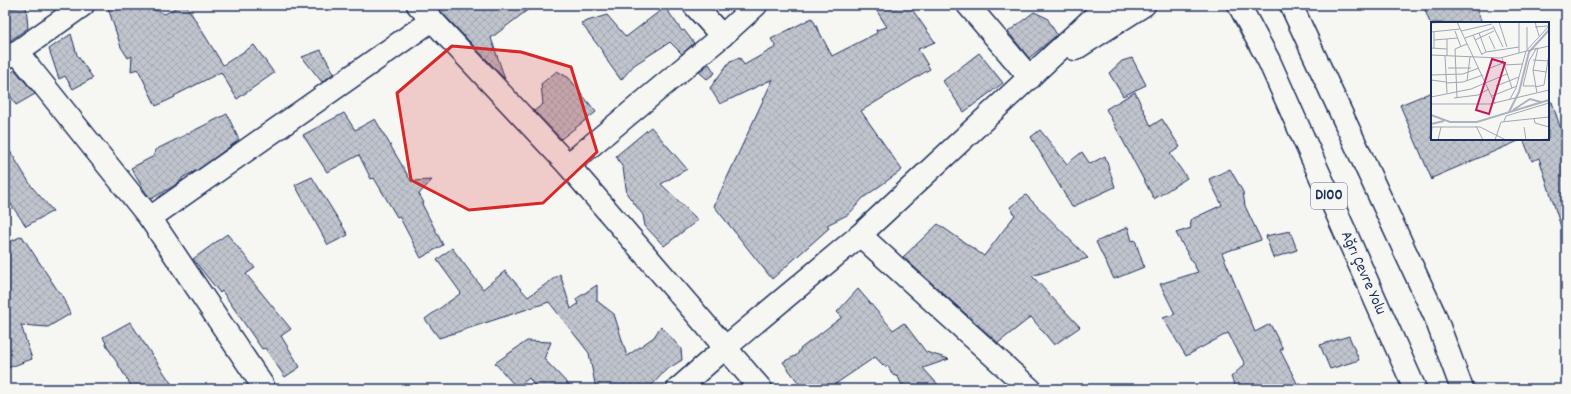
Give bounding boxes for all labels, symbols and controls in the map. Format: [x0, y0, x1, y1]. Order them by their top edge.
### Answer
inset map [1431, 22, 1549, 140]
road number: D100 [1311, 183, 1347, 209]
street label: Ağrı Çevre Yolu [1334, 227, 1392, 319]

